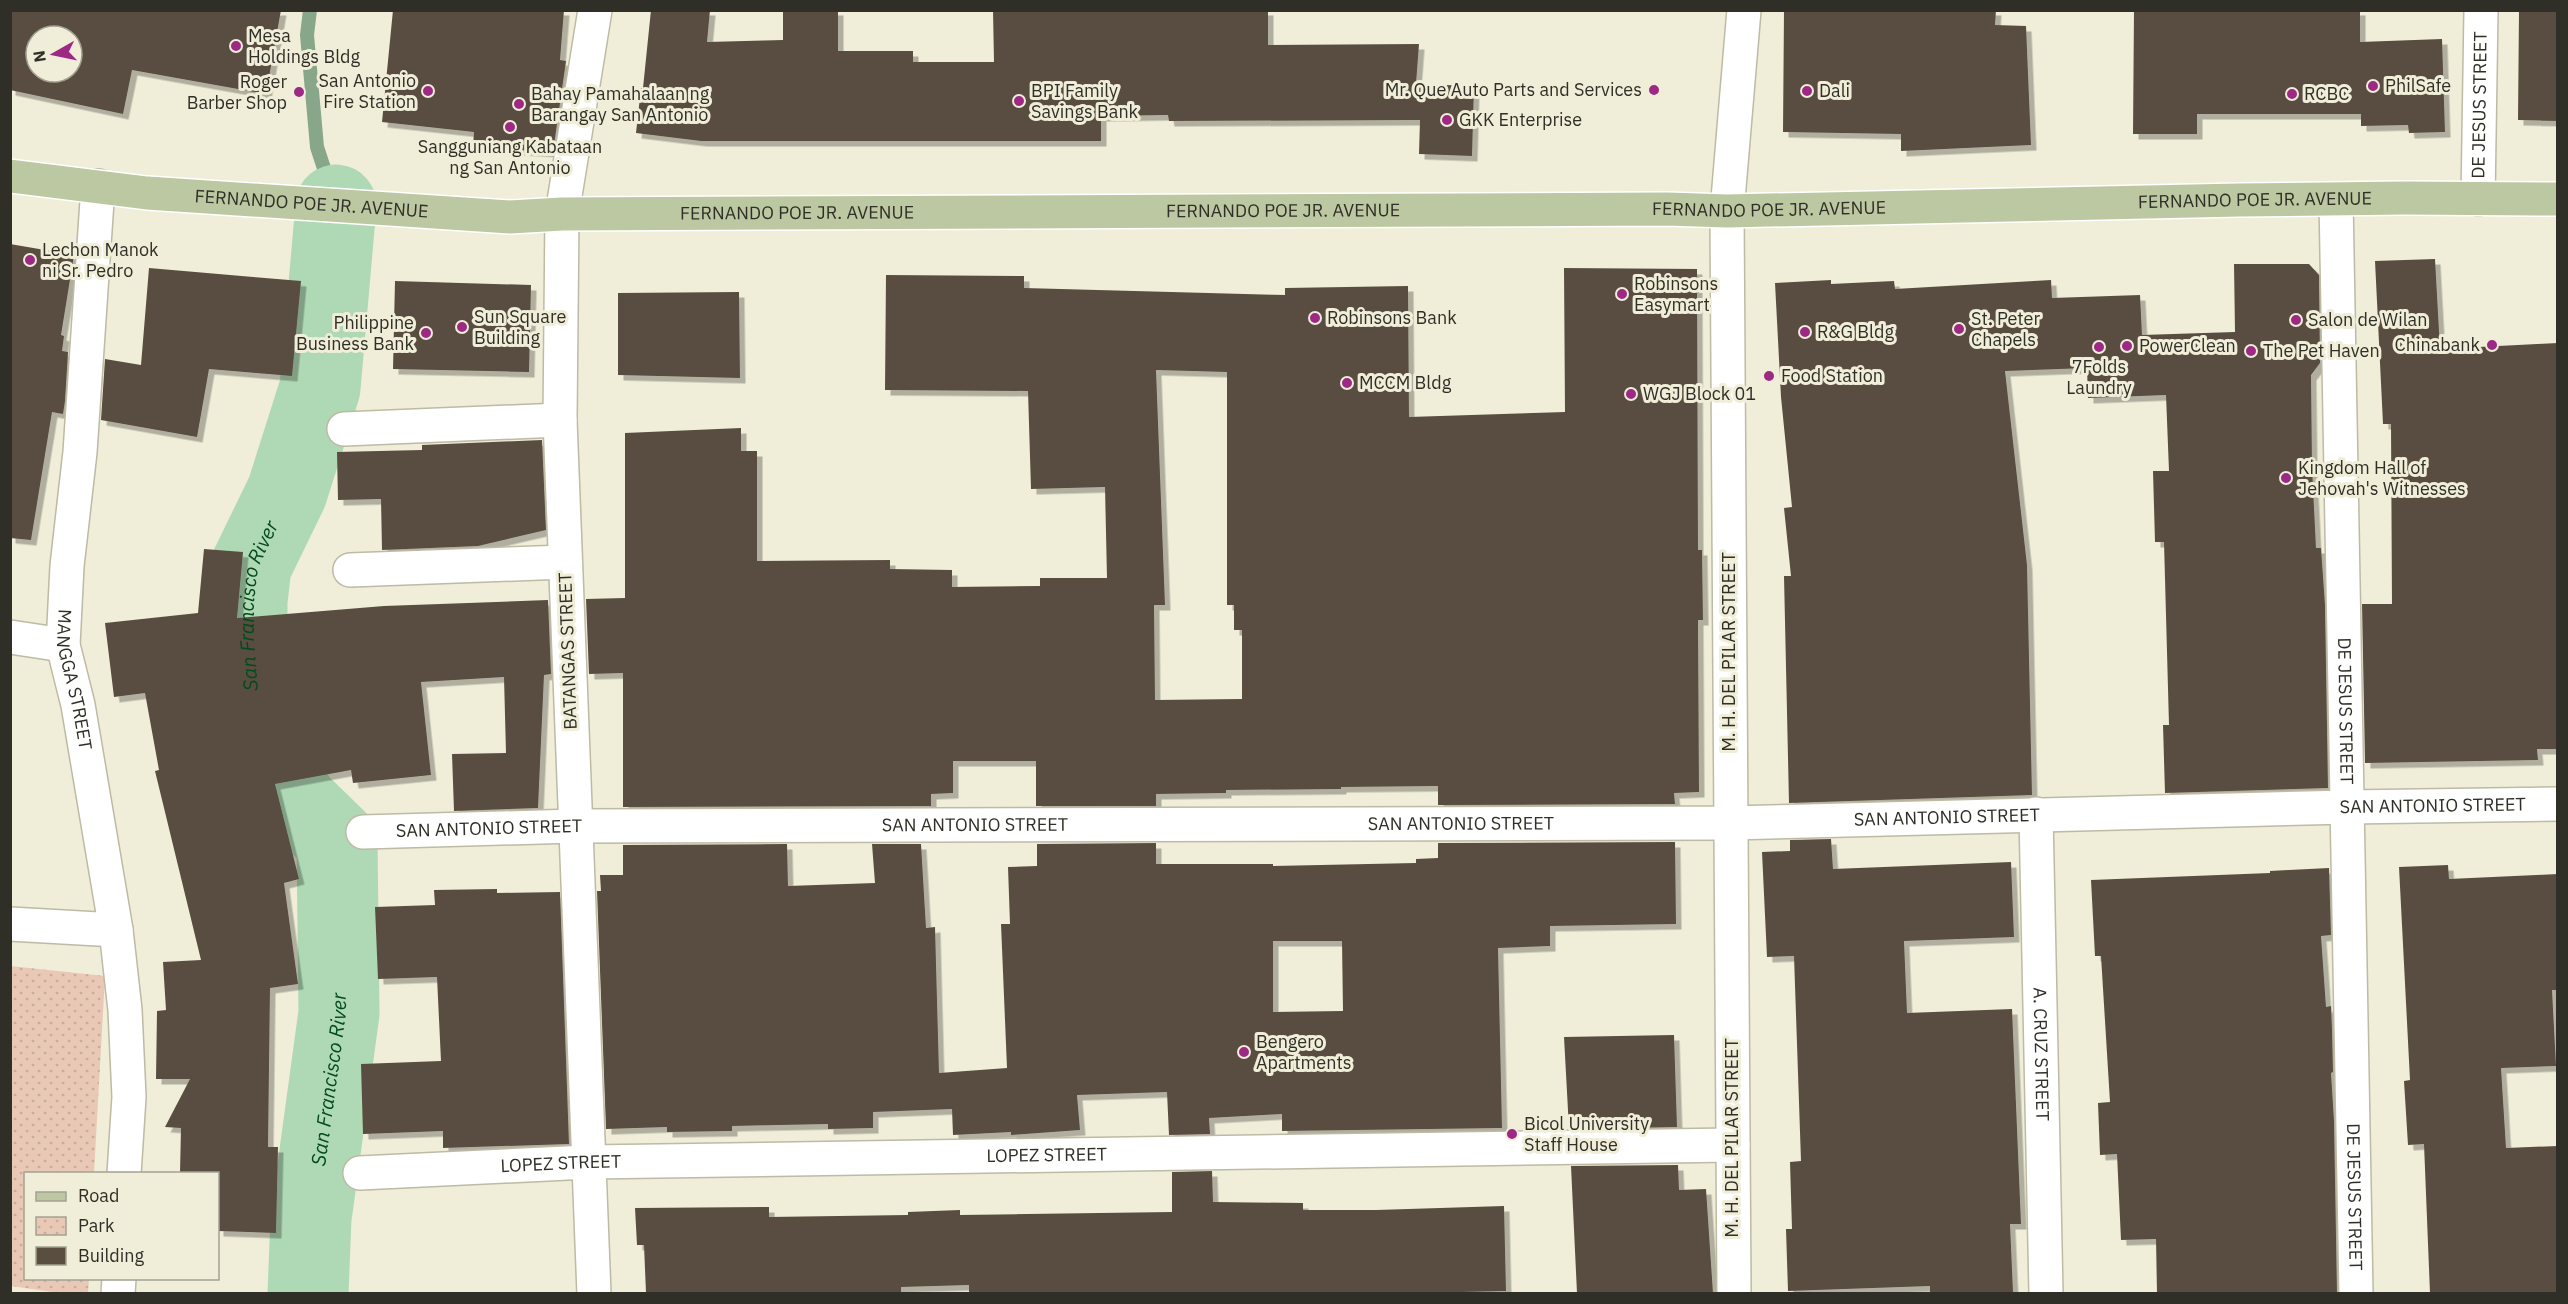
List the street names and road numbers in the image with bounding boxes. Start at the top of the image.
street label: DE JESUS STREET [2466,31,2492,179]
street label: FERNANDO POE JR. AVENUE [194,184,429,223]
street label: FERNANDO POE JR. AVENUE [2138,186,2372,213]
street label: FERNANDO POE JR. AVENUE [1652,196,1886,222]
street label: FERNANDO POE JR. AVENUE [1166,198,1400,222]
street label: FERNANDO POE JR. AVENUE [680,200,914,224]
street label: M. H. DEL PILAR STREET [1717,552,1740,752]
street label: BATANGAS STREET [553,572,582,730]
street label: MANGGA STREET [52,608,97,751]
street label: DE JESUS STREET [2333,637,2359,785]
street label: SAN ANTONIO STREET [2339,792,2526,818]
street label: SAN ANTONIO STREET [1853,803,2040,831]
street label: SAN ANTONIO STREET [1368,811,1554,835]
street label: SAN ANTONIO STREET [882,813,1068,836]
street label: SAN ANTONIO STREET [396,814,582,842]
street label: A. CRUZ STREET [2029,987,2054,1121]
street label: M. H. DEL PILAR STREET [1720,1038,1743,1238]
street label: DE JESUS STREET [2342,1123,2368,1271]
street label: LOPEZ STREET [986,1142,1107,1167]
street label: LOPEZ STREET [500,1150,621,1177]

